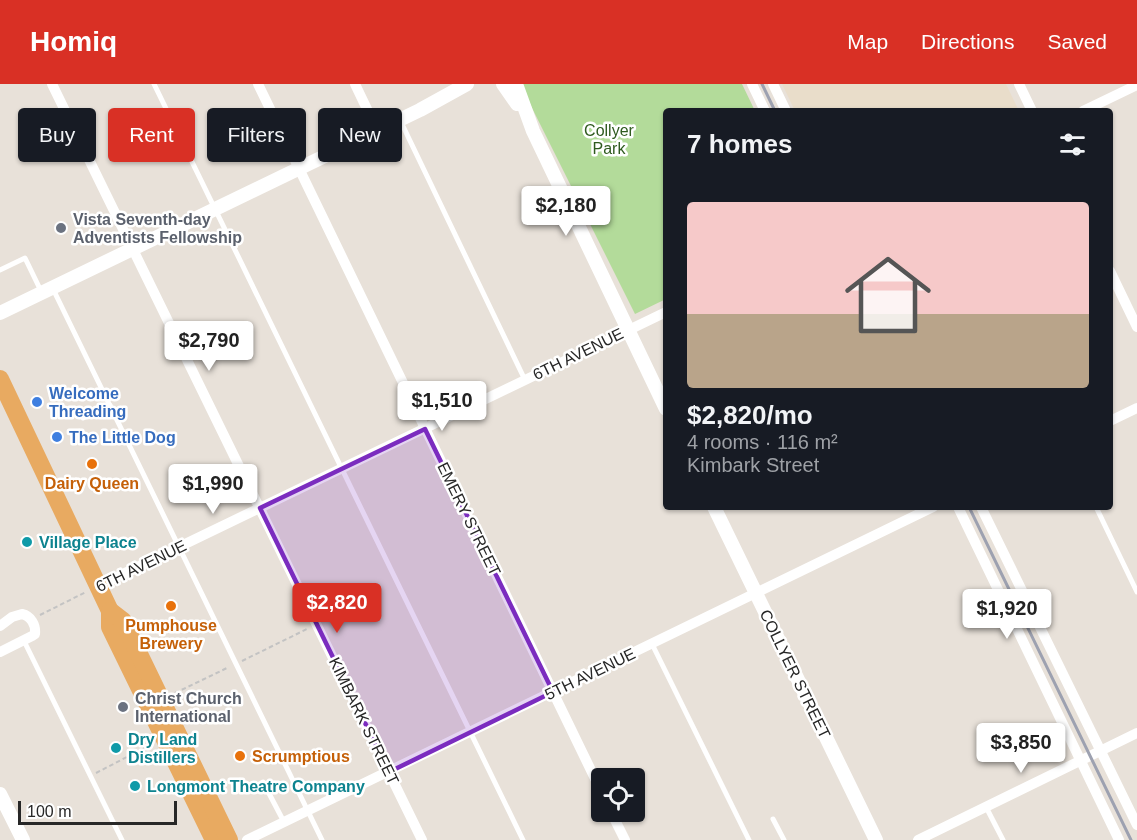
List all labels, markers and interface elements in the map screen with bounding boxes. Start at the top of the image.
text: Homiq [30,26,117,57]
text: Map [847,30,888,53]
text: Directions [921,30,1014,53]
text: Saved [1047,30,1107,53]
chip: Buy [18,108,96,162]
chip: Rent [108,108,195,162]
chip: Filters [207,108,306,162]
chip: New [318,108,402,162]
park label: Collyer Park [584,122,635,157]
icon: filters [1056,128,1089,161]
text: 7 homes [687,129,793,159]
pin: $2,180 [517,186,615,237]
text: $2,180 [535,194,597,216]
place label: Vista Seventh-day Adventists Fellowship [73,211,242,246]
marker: Vista Seventh-day Adventists Fellowship [54,221,68,235]
icon: home [834,241,942,349]
pin: $2,790 [160,321,258,372]
street label: 6TH AVENUE [530,325,626,383]
text: $2,790 [178,329,240,351]
pin: $1,510 [393,381,491,432]
place label: Welcome Threading [49,385,126,420]
text: $1,510 [411,389,473,411]
marker: Welcome Threading [30,395,44,409]
text: $2,820/mo [687,400,813,430]
place label: The Little Dog [69,429,176,446]
marker: The Little Dog [50,430,64,444]
text: 4 rooms · 116 m² [687,431,838,453]
text: Kimbark Street [687,454,819,476]
marker: Dairy Queen [85,457,99,471]
street label: EMERY STREET [434,460,504,579]
pin: $1,990 [164,464,262,515]
text: $1,990 [182,472,244,494]
place label: Dairy Queen [45,475,139,492]
place label: Village Place [39,534,137,551]
marker: Village Place [20,535,34,549]
street label: 6TH AVENUE [93,537,189,595]
pin: $2,820 [288,583,386,634]
pin: $1,920 [958,589,1056,640]
text: $2,820 [306,591,368,613]
text: $1,920 [976,597,1038,619]
marker: Pumphouse Brewery [164,599,178,613]
street label: COLLYER STREET [756,607,834,741]
place label: Pumphouse Brewery [125,617,217,652]
street label: 5TH AVENUE [542,645,638,703]
street label: KIMBARK STREET [326,655,402,788]
place label: Christ Church International [135,690,242,725]
marker: Christ Church International [116,700,130,714]
pin: $3,850 [972,723,1070,774]
place label: Dry Land Distillers [128,731,197,766]
text: $3,850 [990,731,1052,753]
marker: Dry Land Distillers [109,741,123,755]
place label: Scrumptious [252,748,350,765]
marker: Scrumptious [233,749,247,763]
map controls [591,768,645,822]
button: locate [591,768,645,822]
place label: Longmont Theatre Company [147,778,365,795]
marker: Longmont Theatre Company [128,779,142,793]
scale bar [18,798,177,826]
text: 100 m [27,803,71,820]

